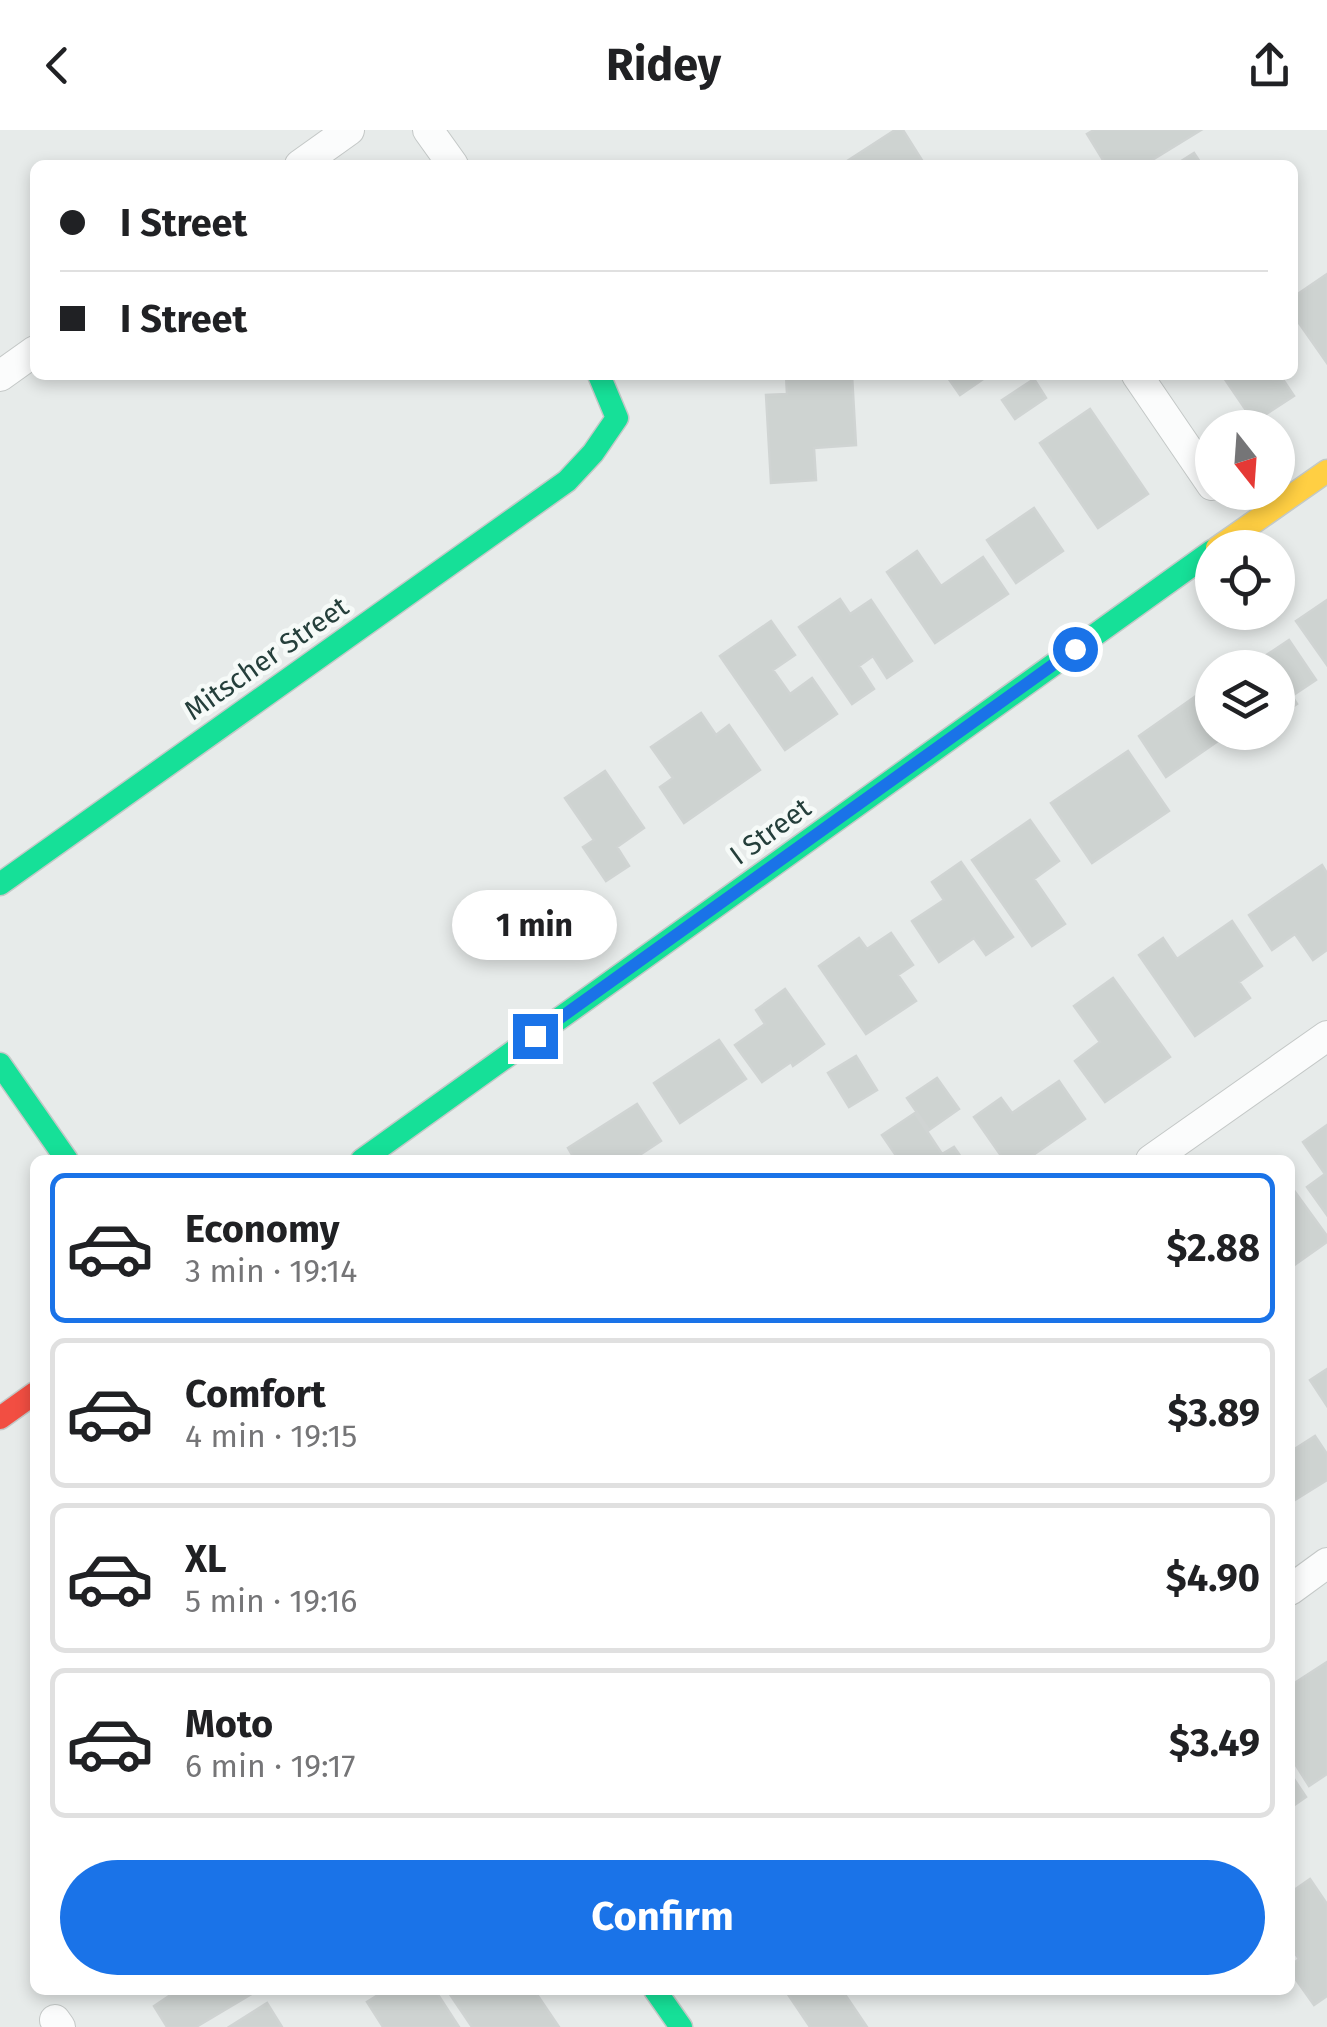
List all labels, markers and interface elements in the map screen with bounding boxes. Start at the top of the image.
icon: back [30,38,85,93]
text: Ridey [606,38,721,92]
icon: share [1242,38,1297,93]
text: I Street [120,200,247,246]
text: I Street [120,296,247,342]
north arrow [1195,410,1295,510]
map controls [1195,410,1295,750]
button: locate [1195,530,1295,630]
street label: Mitscher Street [178,589,355,727]
route start [1053,627,1098,672]
button: layers [1195,650,1295,750]
street label: I Street [724,791,818,872]
callout: 1 min [452,891,618,961]
text: 1 min [496,906,573,944]
route end [513,1014,558,1059]
icon: car [65,1203,155,1293]
text: Economy [185,1206,340,1252]
text: $2.88 [1167,1225,1260,1271]
text: 3 min · 19:14 [185,1252,357,1290]
icon: car [65,1368,155,1458]
text: Comfort [185,1371,326,1417]
text: $3.89 [1168,1390,1260,1436]
text: 4 min · 19:15 [185,1417,357,1455]
icon: car [65,1533,155,1623]
text: XL [185,1536,227,1582]
text: $4.90 [1166,1555,1260,1601]
text: 5 min · 19:16 [185,1582,357,1620]
icon: car [65,1698,155,1788]
text: Moto [185,1701,273,1747]
text: $3.49 [1169,1720,1260,1766]
text: 6 min · 19:17 [185,1747,356,1785]
button: Confirm [60,1860,1265,1975]

